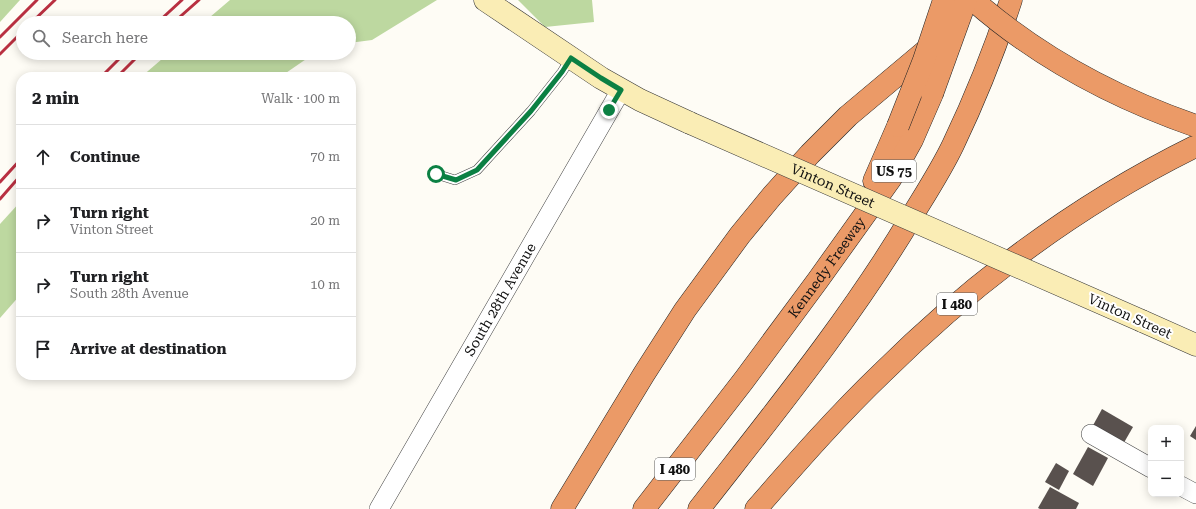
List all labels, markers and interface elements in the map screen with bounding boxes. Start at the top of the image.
search box [16,16,356,60]
icon: search [30,27,52,49]
text: Search here [62,29,148,47]
text: 2 min [32,88,79,108]
text: Walk · 100 m [261,91,340,106]
route end [600,101,618,119]
icon: ahead [32,146,54,168]
text: Continue [70,148,140,166]
text: 70 m [310,149,340,164]
street label: Vinton Street [789,160,877,211]
road number: US 75 [872,160,916,182]
route start [427,165,445,183]
text: Turn right [70,204,149,222]
icon: right [32,210,54,232]
text: 20 m [310,213,340,228]
street label: Kennedy Freeway [785,213,869,321]
text: Vinton Street [70,222,153,237]
street label: South 28th Avenue [461,240,539,359]
text: Turn right [70,268,149,286]
icon: right [32,274,54,296]
text: 10 m [310,277,340,292]
text: South 28th Avenue [70,286,189,301]
street label: Vinton Street [1086,290,1174,342]
road number: I 480 [937,293,977,315]
icon: arrive [32,338,54,360]
text: Arrive at destination [70,340,226,358]
map controls [1148,425,1184,497]
button: + [1148,425,1184,461]
road number: I 480 [655,458,695,480]
button: − [1148,461,1184,497]

